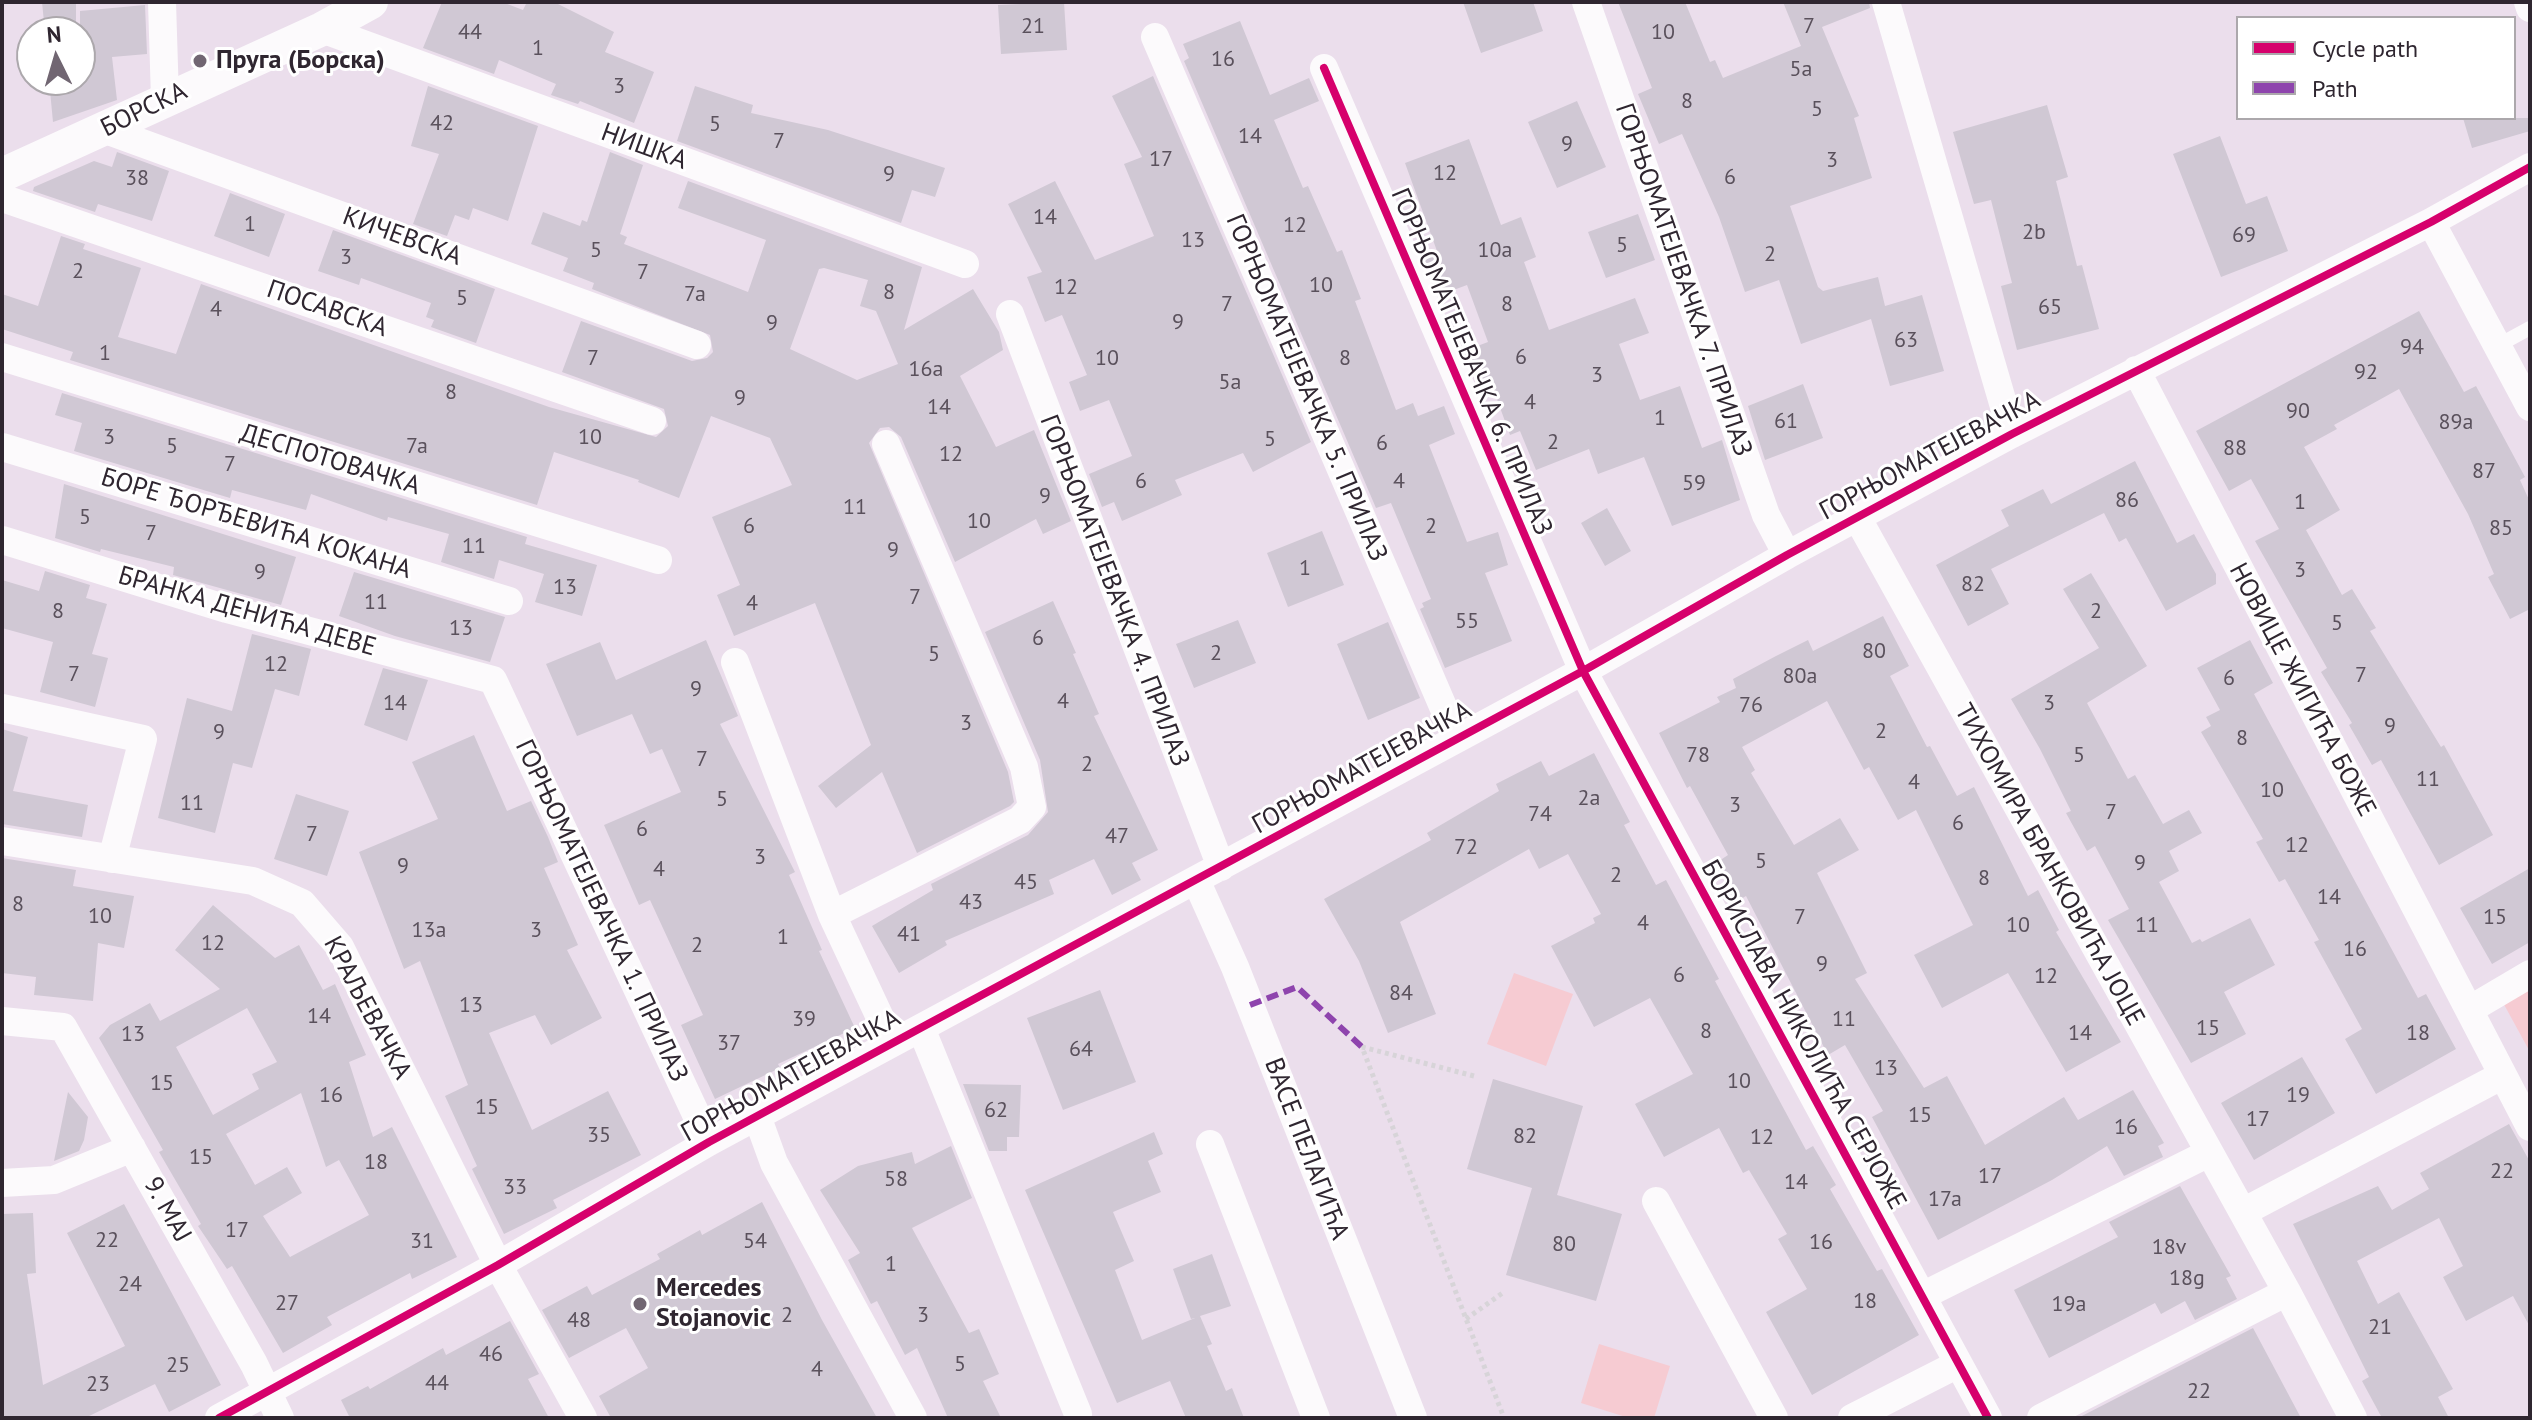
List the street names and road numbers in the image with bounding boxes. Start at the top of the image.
street label: БОРСКА [96,76,192,144]
street label: ГОРЊОМАТЕЈЕВАЧКА 7. ПРИЛАЗ [1608,99,1758,461]
street label: НИШКА [597,117,691,177]
street label: ГОРЊОМАТЕЈЕВАЧКА 6. ПРИЛАЗ [1384,184,1558,540]
street label: КИЧЕВСКА [338,201,466,273]
street label: ГОРЊОМАТЕЈЕВАЧКА 5. ПРИЛАЗ [1219,210,1393,566]
street label: ПОСАВСКА [263,274,391,344]
street label: ГОРЊОМАТЕЈЕВАЧКА [1814,385,2046,527]
street label: ГОРЊОМАТЕЈЕВАЧКА 4. ПРИЛАЗ [1032,411,1196,771]
street label: ДЕСПОТОВАЧКА [236,418,424,502]
street label: БОРЕ ЂОРЂЕВИЋА КОКАНА [97,462,415,586]
street label: НОВИЦЕ ЖИГИЋА БОЖЕ [2222,558,2382,822]
street label: БРАНКА ДЕНИЋА ДЕВЕ [115,560,379,664]
street label: ГОРЊОМАТЕЈЕВАЧКА [1247,695,1477,841]
street label: ТИХОМИРА БРАНКОВИЋА ЈОЦЕ [1947,699,2151,1031]
street label: ГОРЊОМАТЕЈЕВАЧКА 1. ПРИЛАЗ [508,735,694,1087]
street label: БОРИСЛАВА НИКОЛИЋА СЕРЈОЖЕ [1694,855,1912,1215]
street label: КРАЉЕВАЧКА [316,931,418,1085]
street label: ГОРЊОМАТЕЈЕВАЧКА [676,1003,906,1149]
street label: ВАСЕ ПЕЛАГИЋА [1257,1054,1355,1244]
street label: 9. МАЈ [136,1172,198,1248]

